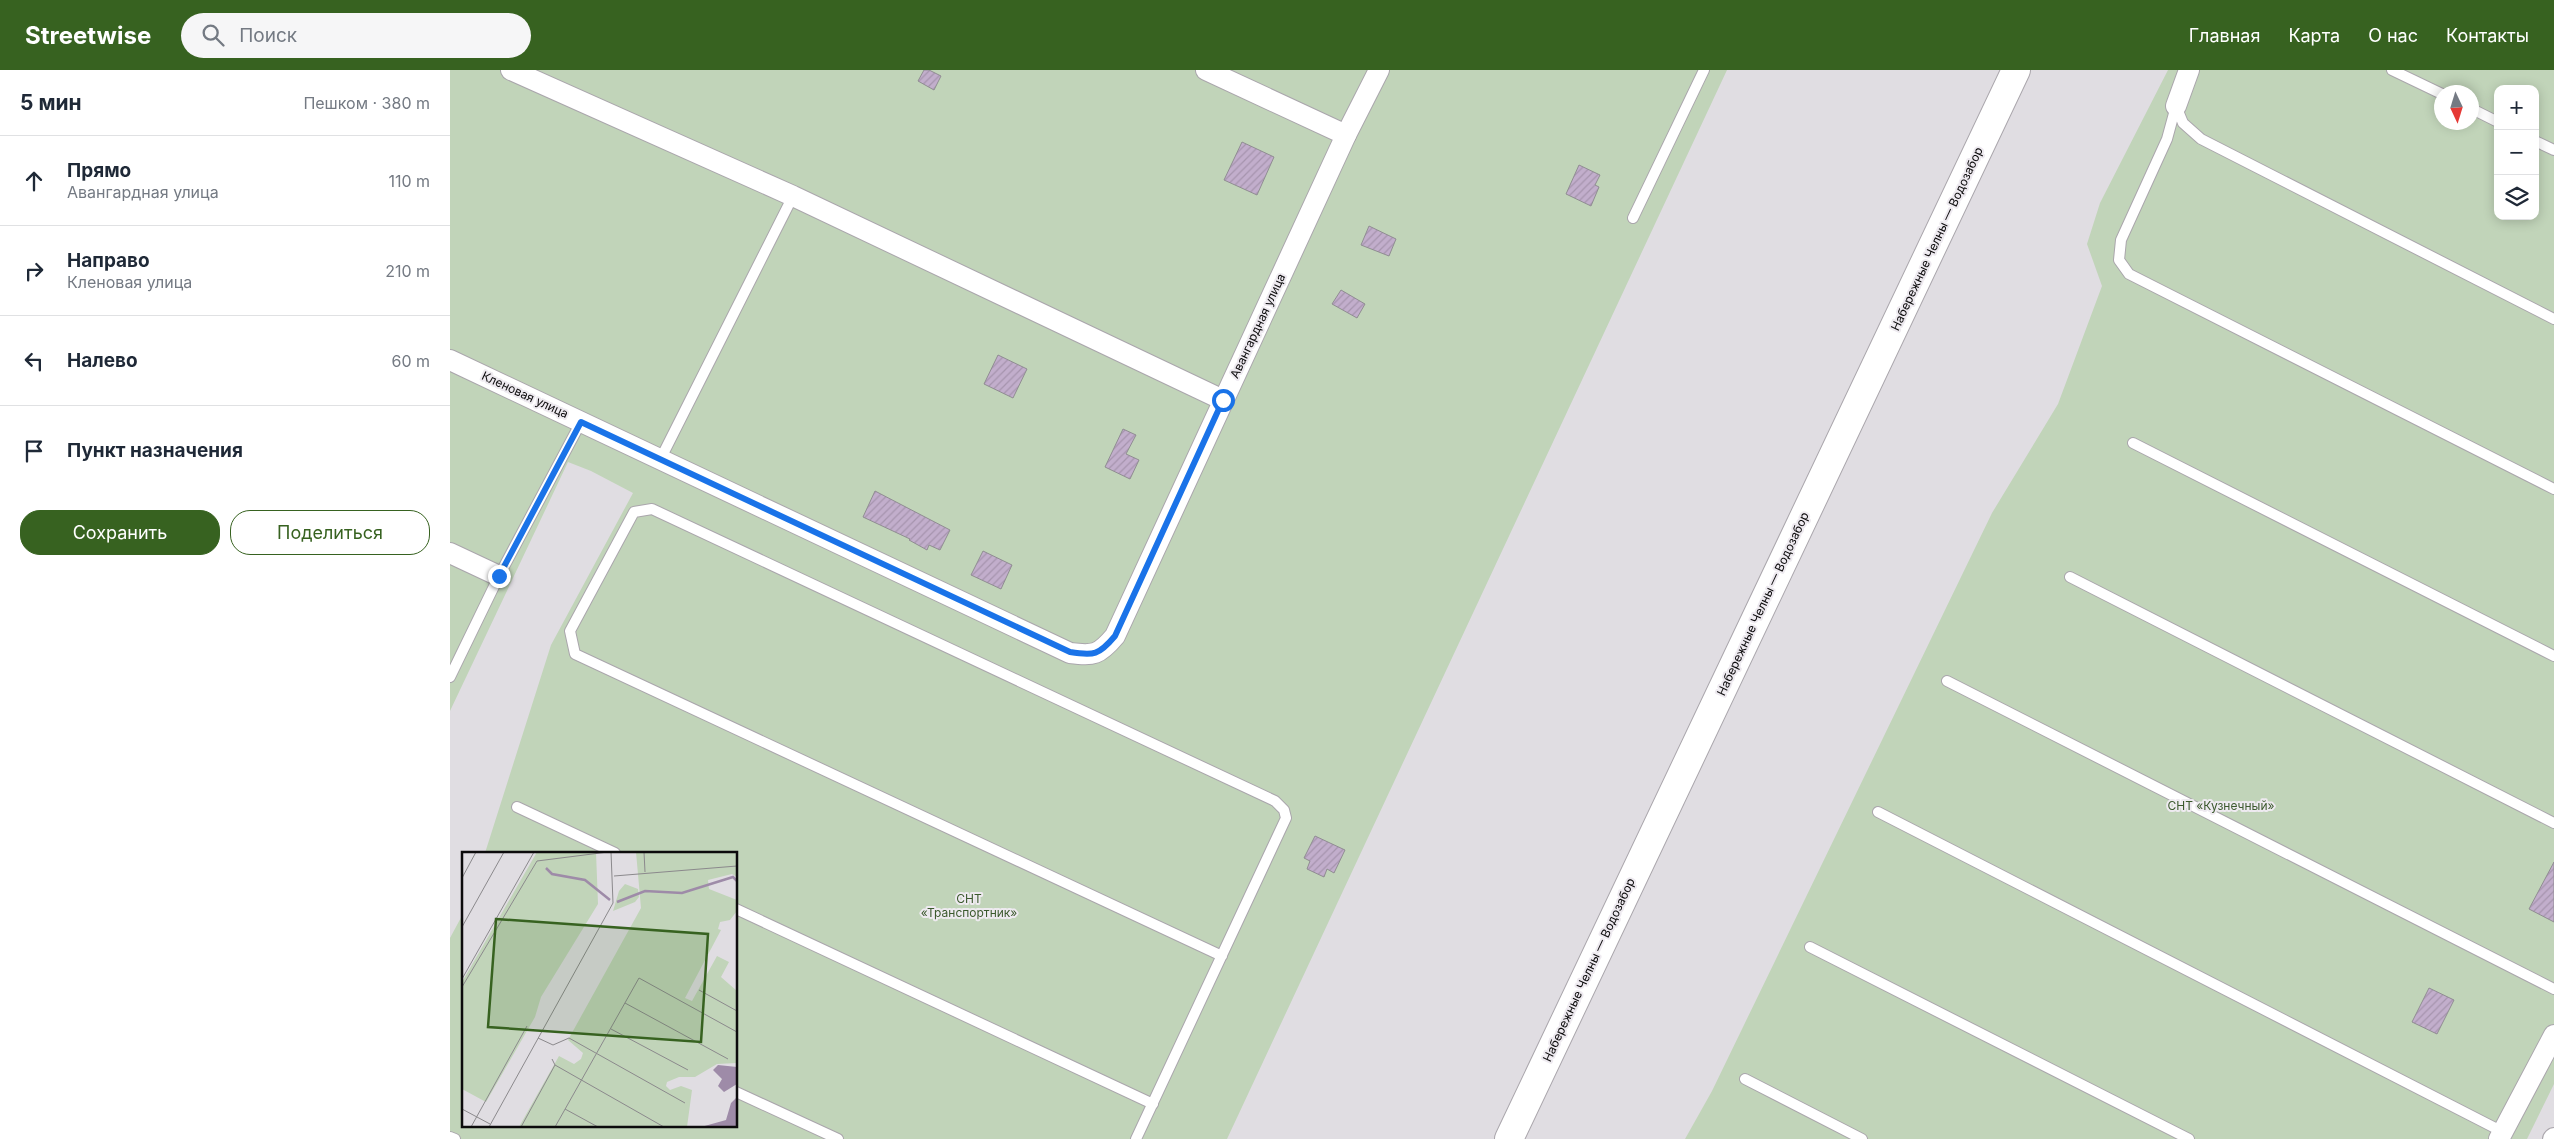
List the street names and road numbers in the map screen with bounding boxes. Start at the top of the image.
street label: Набережные Челны — Водозабор [1887,145,1986,333]
street label: Авангардная улица [1227,271,1288,380]
street label: Кленовая улица [479,368,571,421]
street label: Набережные Челны — Водозабор [1713,510,1812,698]
street label: Набережные Челны — Водозабор [1539,876,1638,1064]

